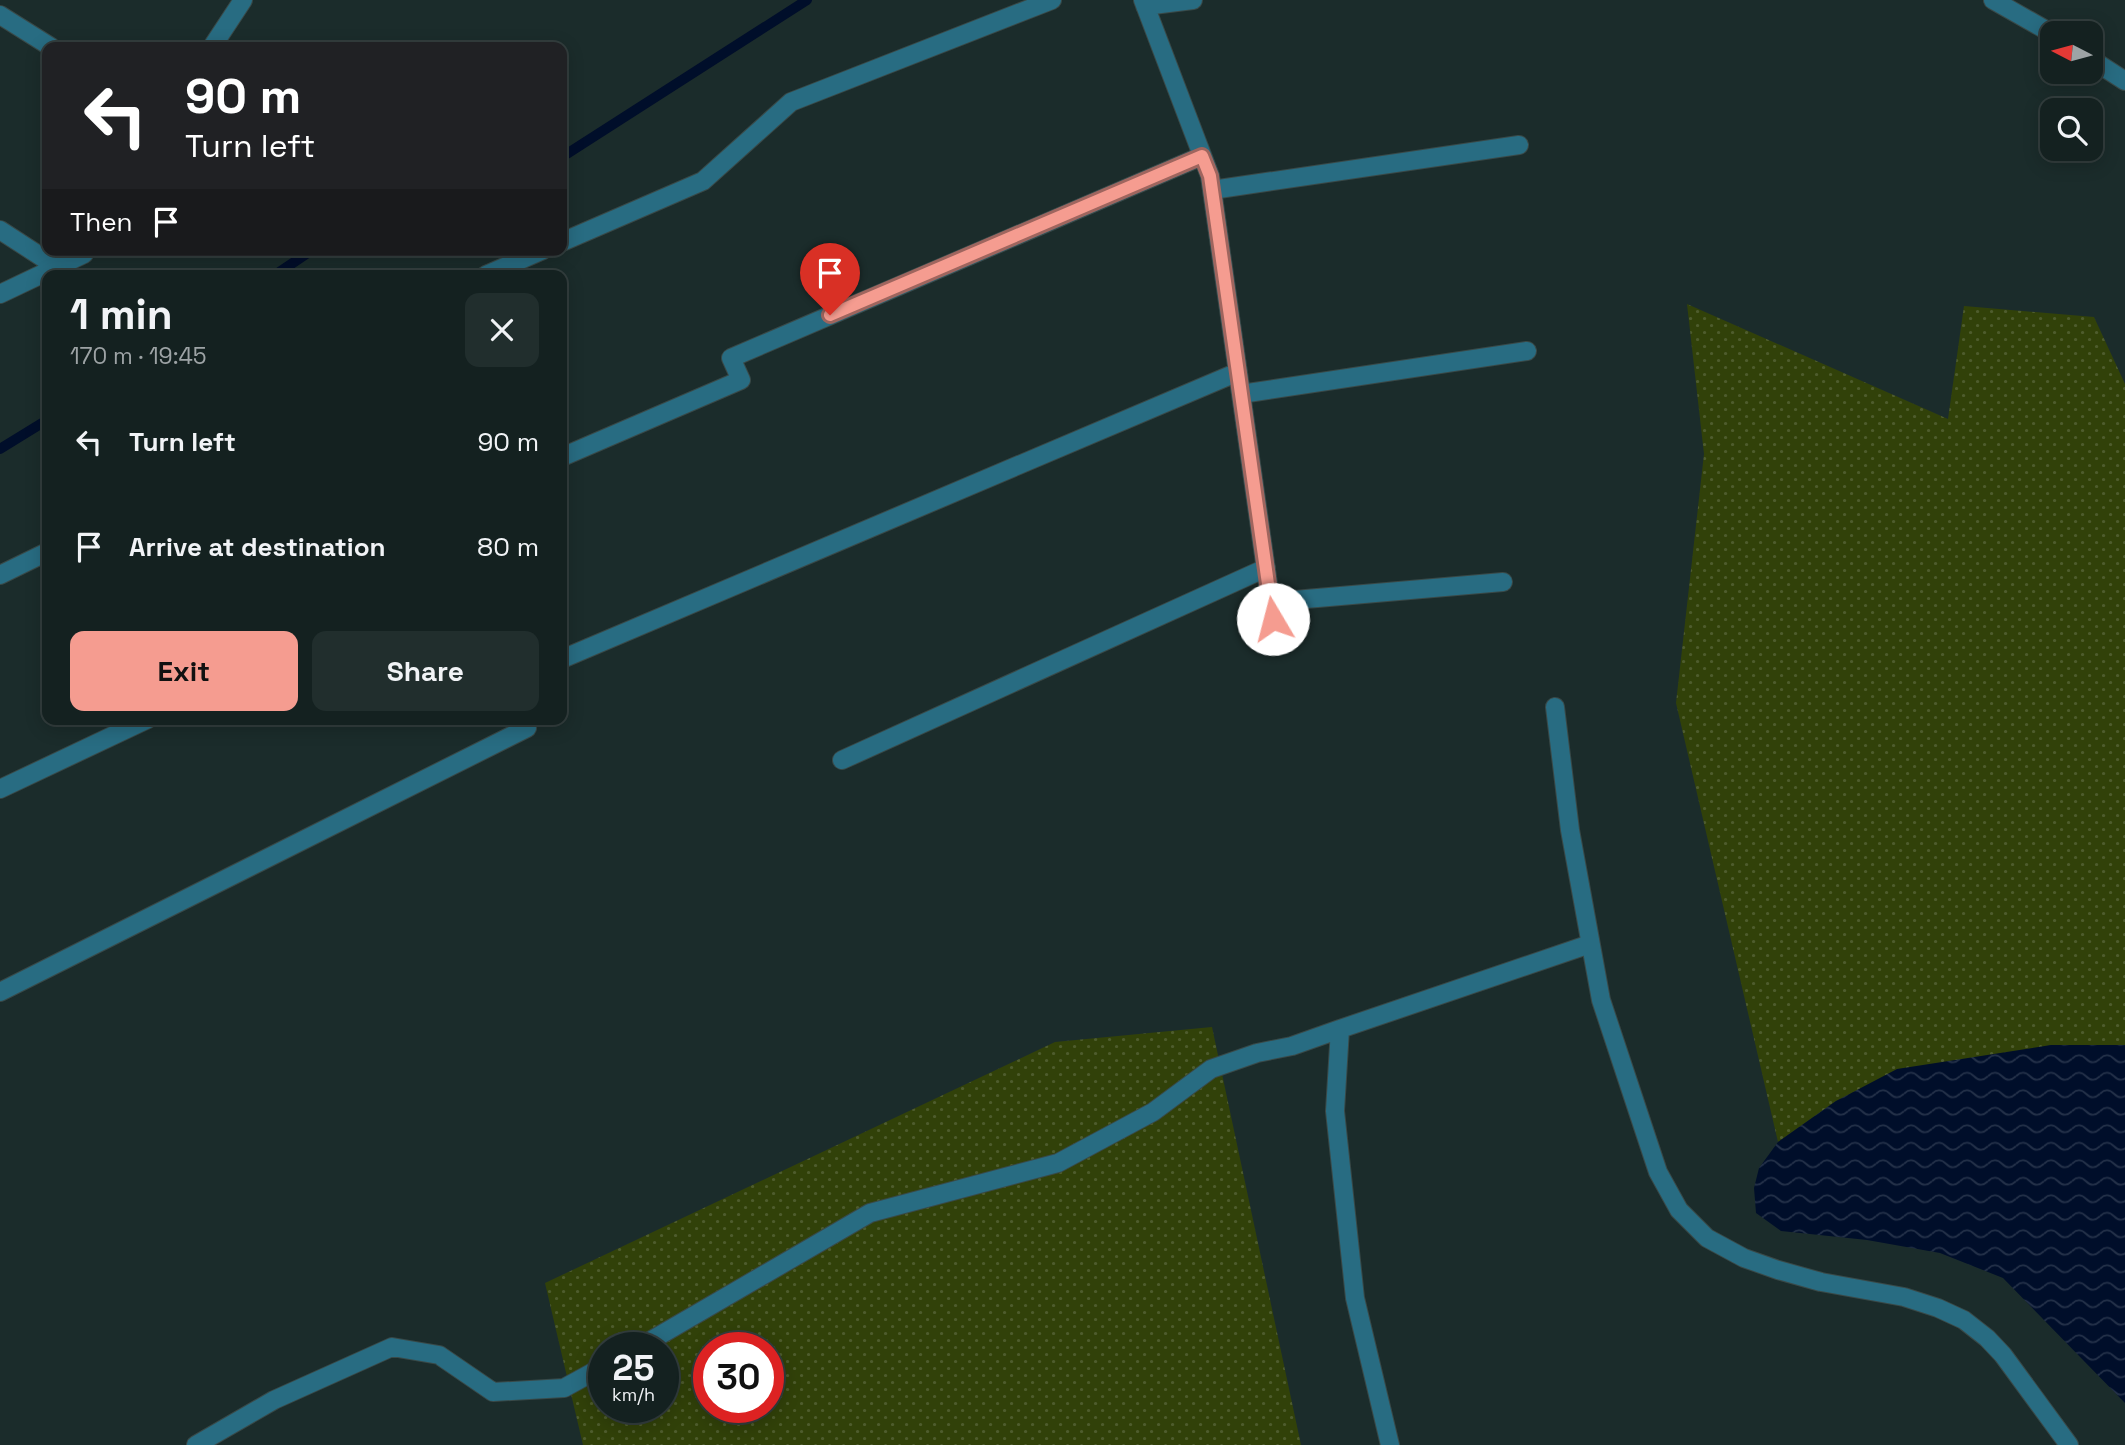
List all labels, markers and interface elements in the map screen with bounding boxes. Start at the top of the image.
north arrow [2040,21,2104,84]
map controls [2040,21,2103,161]
text: 90 m [185,65,301,127]
icon: left [70,70,161,161]
button: search [2040,98,2103,161]
text: Turn left [185,126,315,166]
icon: arrive [147,203,185,241]
text: Then [70,205,133,239]
pin [800,243,860,315]
icon: arrive [811,254,849,292]
text: 1 min [70,288,173,341]
button: close [465,293,539,367]
text: 170 m · 19:45 [70,341,207,371]
icon: left [70,423,108,461]
text: Turn left [129,425,236,459]
text: 90 m [477,425,539,459]
icon: arrive [70,528,108,566]
text: Arrive at destination [129,530,386,564]
text: 80 m [477,530,539,564]
position arrow [1236,582,1310,656]
button: Exit [70,631,298,711]
button: Share [312,631,539,711]
speed limit sign: 30 [693,1332,784,1423]
text: 25 [613,1346,654,1390]
text: km/h [612,1383,655,1406]

